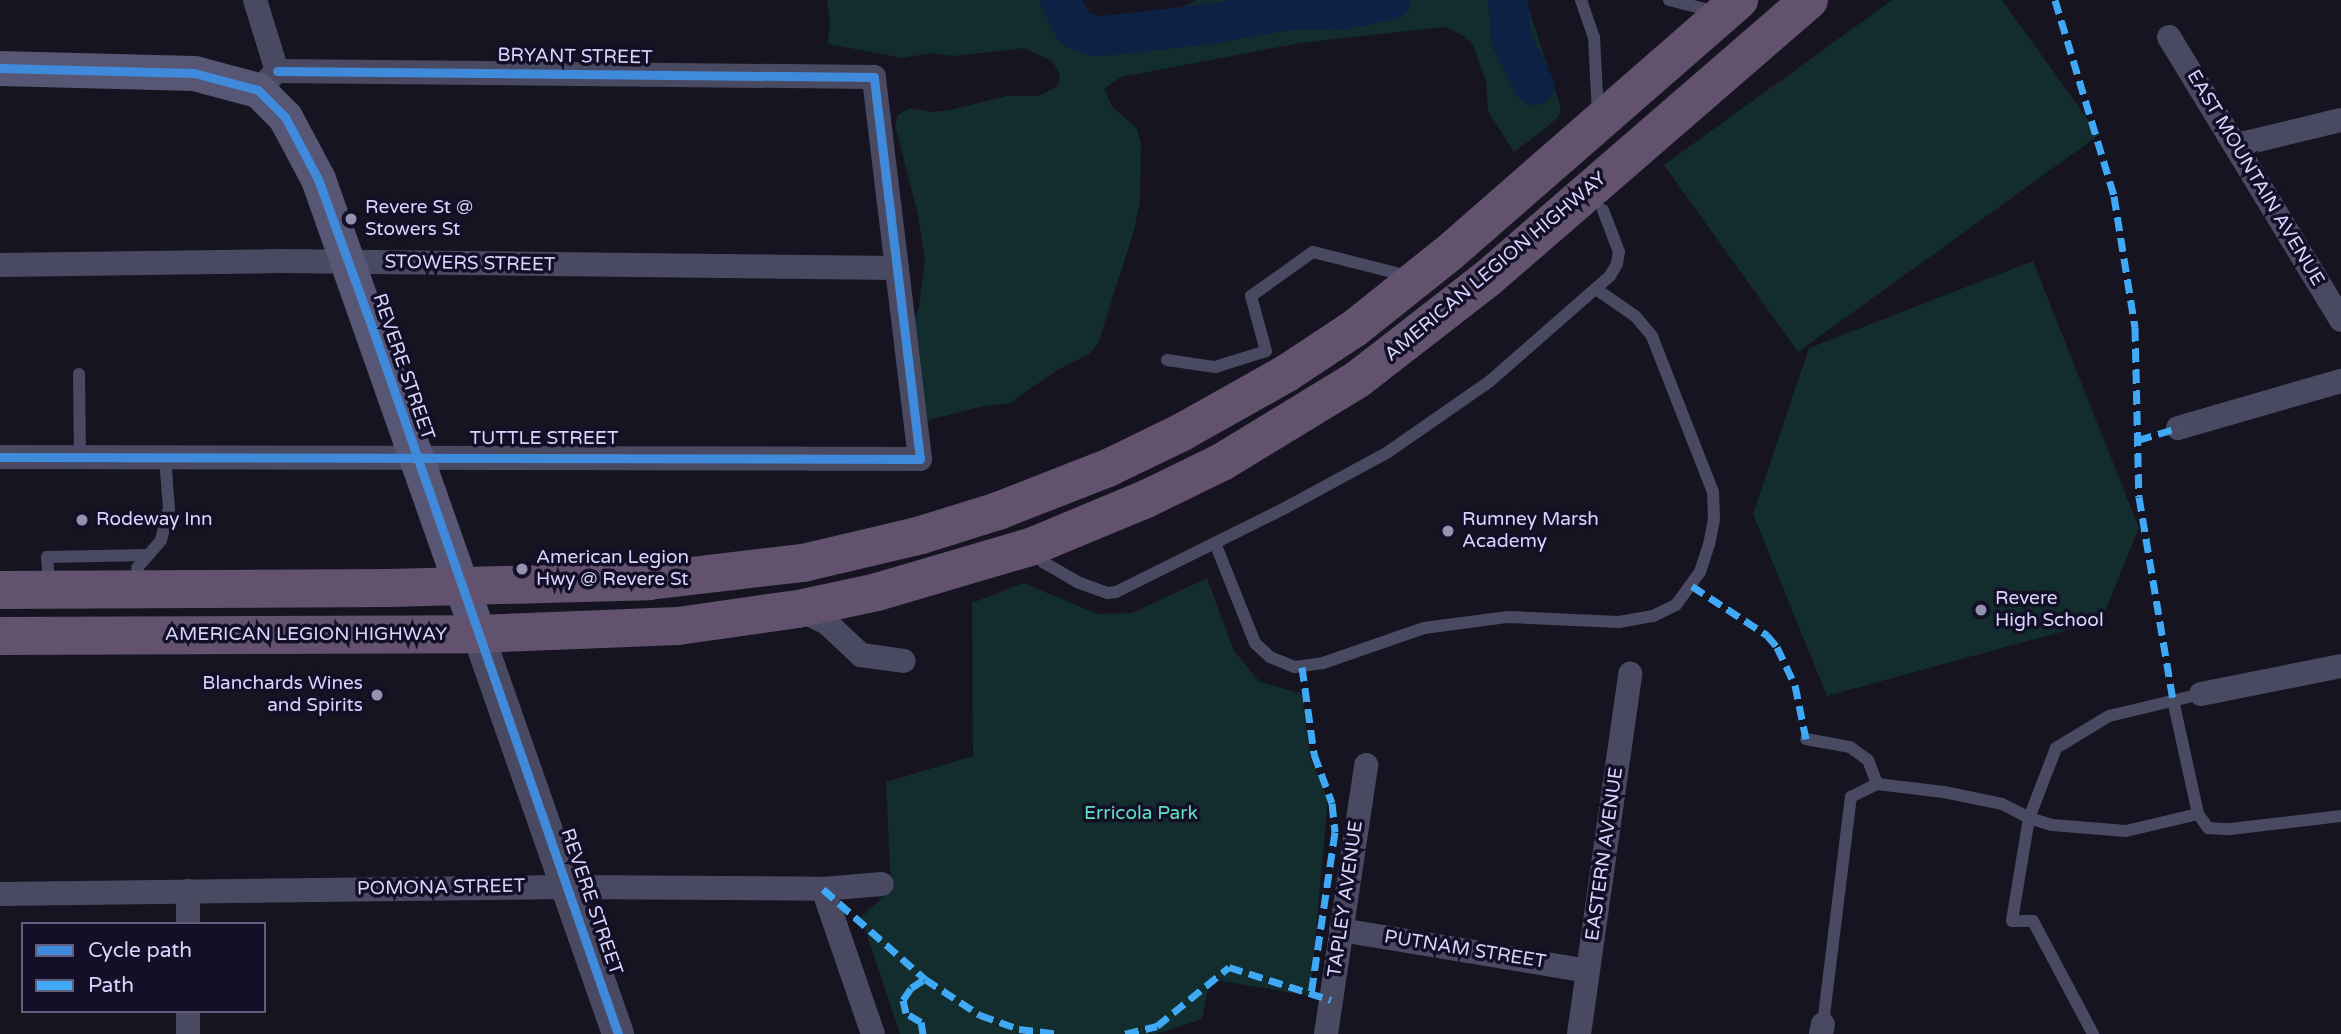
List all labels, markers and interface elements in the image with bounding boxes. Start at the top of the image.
street label: BRYANT STREET [497,44,653,70]
street label: EAST MOUNTAIN AVENUE [2181,66,2329,290]
street label: AMERICAN LEGION HIGHWAY [1381,168,1611,366]
place label: Revere St @ Stowers St [365,197,473,241]
marker: Revere St @ Stowers St [343,211,359,227]
street label: STOWERS STREET [384,251,556,277]
street label: REVERE STREET [367,291,439,443]
street label: TUTTLE STREET [469,428,619,450]
place label: Rodeway Inn [96,509,213,531]
place label: Rumney Marsh Academy [1462,509,1599,553]
marker: Rodeway Inn [74,512,90,528]
marker: Rumney Marsh Academy [1440,523,1456,539]
place label: American Legion Hwy @ Revere St [536,547,689,591]
marker: American Legion Hwy @ Revere St [514,561,530,577]
place label: Revere High School [1995,588,2104,632]
marker: Revere High School [1973,602,1989,618]
street label: AMERICAN LEGION HIGHWAY [165,624,447,646]
place label: Blanchards Wines and Spirits [202,673,363,717]
marker: Blanchards Wines and Spirits [369,687,385,703]
street label: EASTERN AVENUE [1582,766,1628,942]
park label: Erricola Park [1084,803,1198,825]
street label: TAPLEY AVENUE [1324,819,1368,979]
street label: REVERE STREET [555,826,627,978]
street label: POMONA STREET [357,875,525,901]
legend [21,922,266,1013]
street label: PUTNAM STREET [1383,926,1547,974]
text: Cycle path [88,938,192,963]
text: Path [88,973,134,998]

